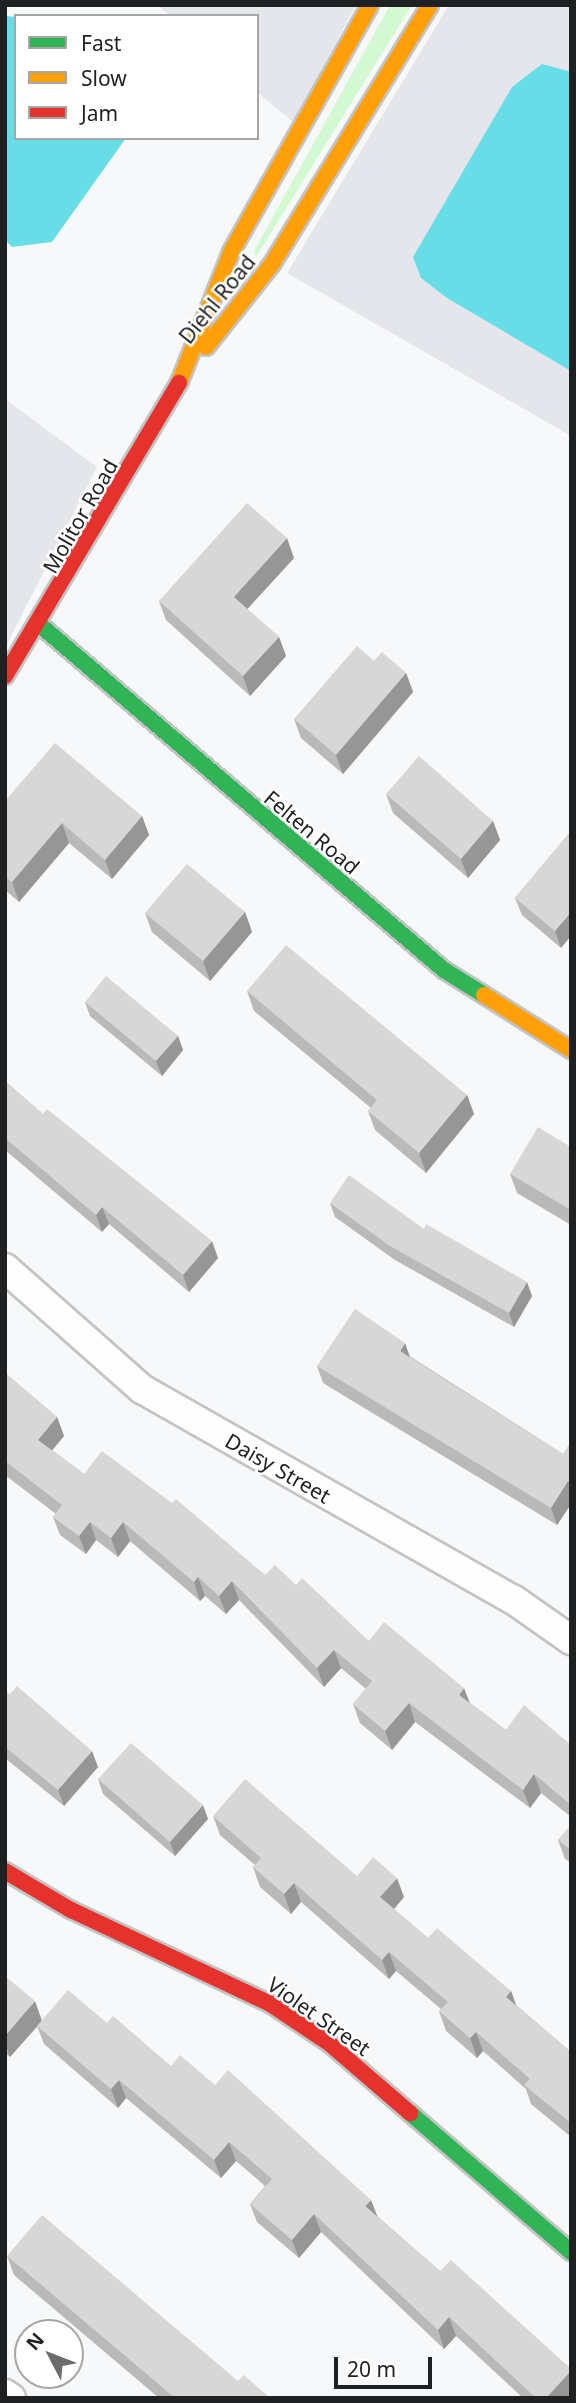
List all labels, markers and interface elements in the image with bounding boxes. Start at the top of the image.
legend [14,14,259,140]
text: Fast [81,29,121,57]
text: Slow [81,64,127,92]
text: Jam [81,99,118,127]
street label: Diehl Road [174,250,260,348]
street label: Molitor Road [37,455,123,577]
street label: Felten Road [259,785,365,879]
street label: Daisy Street [221,1428,335,1508]
street label: Violet Street [263,1971,375,2061]
north arrow [14,2319,84,2389]
text: N [20,2327,50,2356]
scale bar [338,2344,436,2388]
text: 20 m [347,2355,396,2383]

